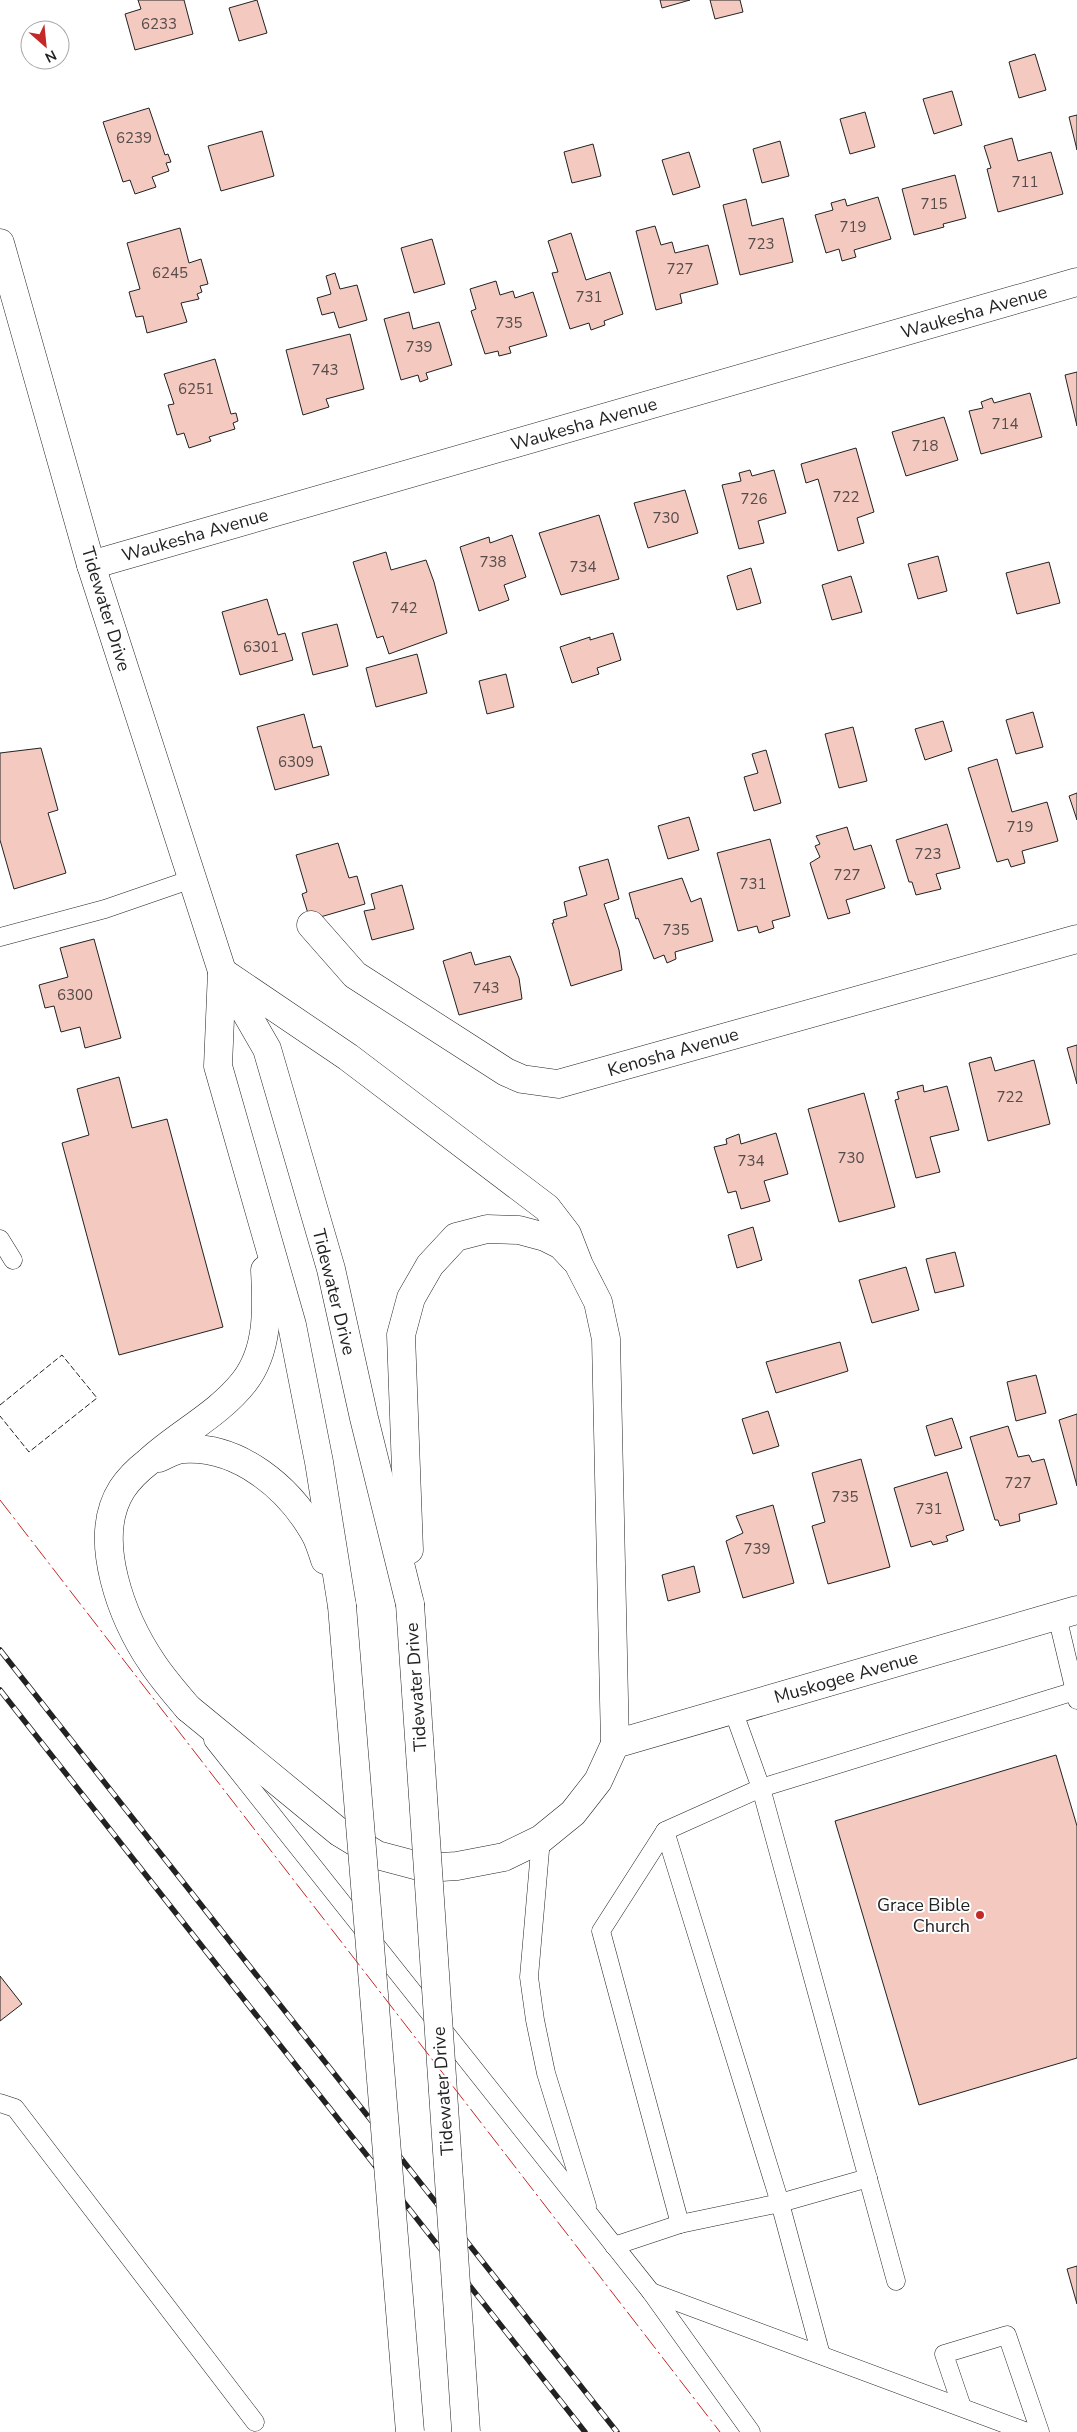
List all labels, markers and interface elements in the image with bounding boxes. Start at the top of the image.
house number: 6233 [141,14,177,34]
north arrow [20,20,70,70]
text: N [42,45,60,67]
house number: 6239 [116,128,152,148]
house number: 711 [1011,172,1039,192]
house number: 715 [920,194,948,214]
house number: 719 [839,217,867,237]
house number: 723 [747,234,775,254]
house number: 727 [666,259,694,279]
house number: 6245 [152,263,188,283]
street label: Waukesha Avenue [898,280,1050,344]
house number: 731 [575,287,603,307]
house number: 735 [495,313,523,333]
house number: 739 [405,337,433,357]
house number: 743 [311,360,339,380]
house number: 6251 [178,379,214,399]
street label: Waukesha Avenue [508,392,660,456]
house number: 714 [991,414,1019,434]
house number: 718 [911,436,939,456]
house number: 722 [832,487,860,507]
house number: 726 [740,489,768,509]
street label: Waukesha Avenue [119,503,271,567]
house number: 730 [652,508,680,528]
street label: Tidewater Drive [76,544,136,674]
house number: 738 [479,552,507,572]
house number: 734 [569,557,597,577]
house number: 742 [390,598,418,618]
house number: 6301 [243,637,279,657]
house number: 6309 [278,752,314,772]
house number: 719 [1006,817,1034,837]
house number: 723 [914,844,942,864]
house number: 727 [833,865,861,885]
house number: 731 [739,874,767,894]
house number: 735 [662,920,690,940]
house number: 743 [472,978,500,998]
house number: 6300 [57,985,93,1005]
street label: Kenosha Avenue [605,1022,741,1082]
house number: 722 [996,1087,1024,1107]
house number: 730 [837,1148,865,1168]
house number: 734 [737,1151,765,1171]
street label: Tidewater Drive [307,1227,361,1357]
house number: 727 [1004,1473,1032,1493]
house number: 735 [831,1487,859,1507]
house number: 731 [915,1499,943,1519]
house number: 739 [743,1539,771,1559]
street label: Tidewater Drive [400,1622,432,1752]
street label: Muskogee Avenue [771,1645,921,1709]
place label: Grace Bible Church [877,1893,970,1938]
marker: Grace Bible Church [974,1909,986,1921]
street label: Tidewater Drive [427,2026,459,2156]

